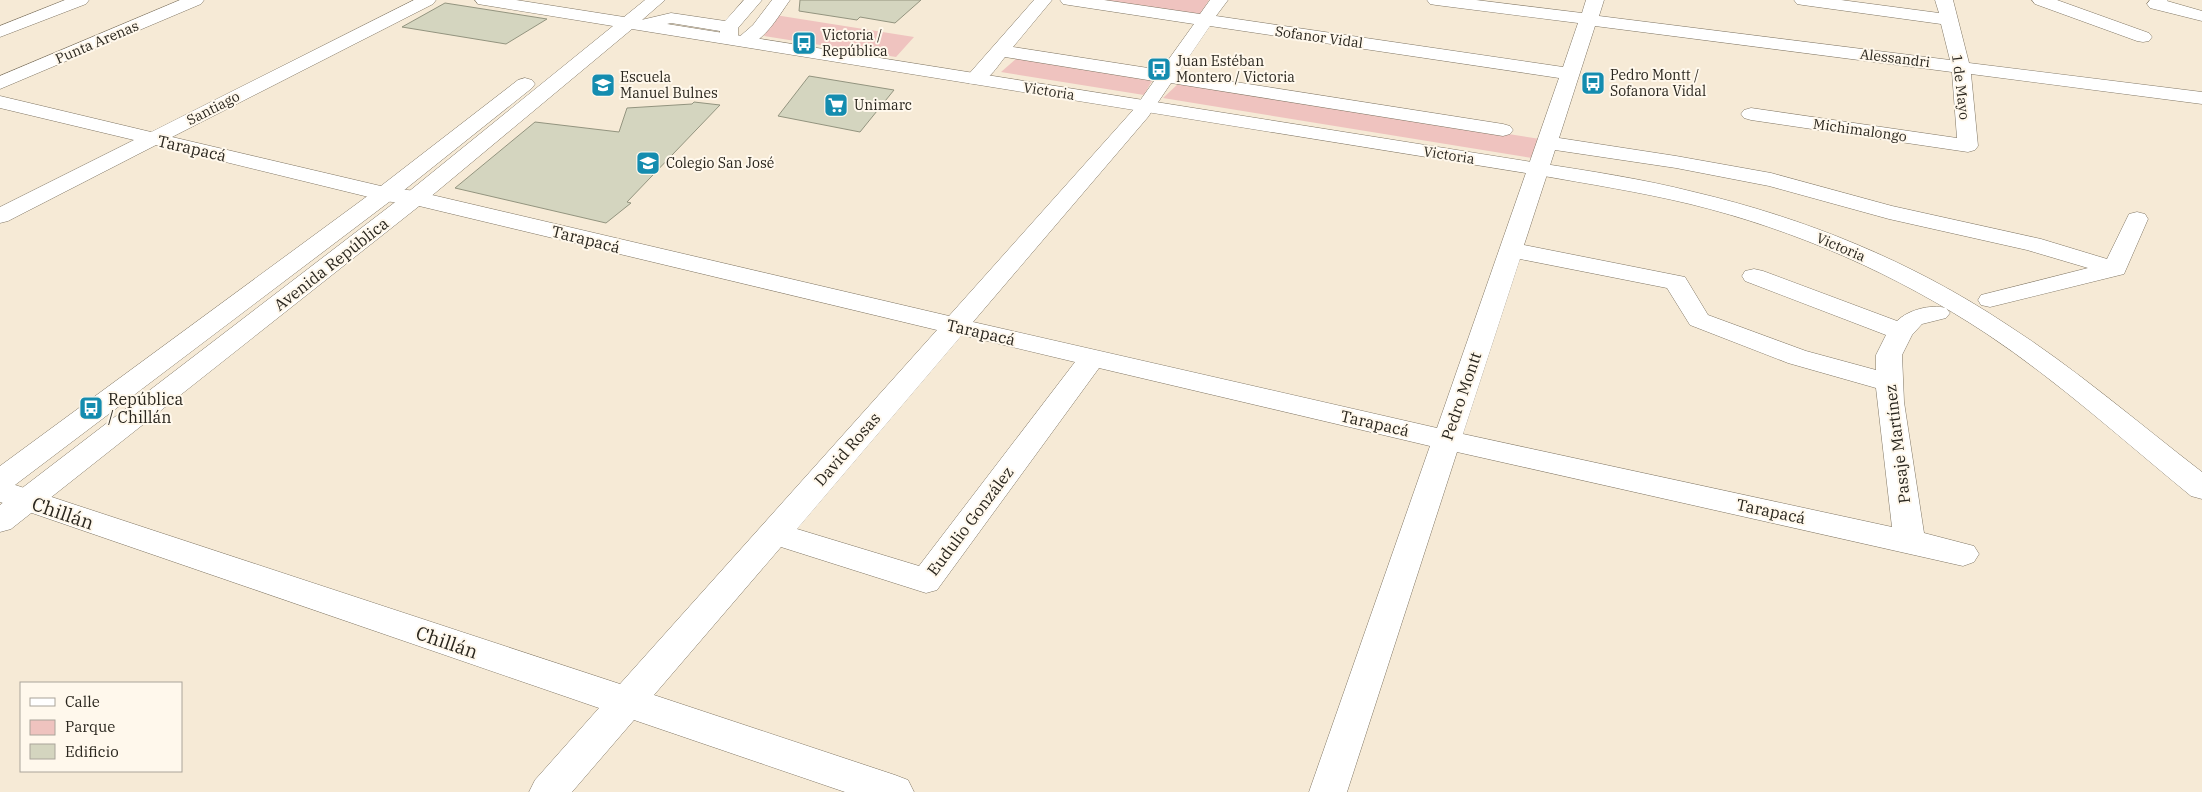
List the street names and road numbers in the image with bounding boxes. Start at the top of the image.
street label: Punta Arenas [53,16,142,68]
street label: Sofanor Vidal [1274,22,1364,52]
street label: Alessandri [1859,45,1931,71]
street label: 1 de Mayo [1948,53,1974,121]
street label: Victoria [1022,78,1076,104]
street label: Santiago [183,87,243,129]
street label: Michimalongo [1812,115,1908,145]
street label: Tarapacá [156,130,229,166]
street label: Victoria [1422,142,1476,168]
street label: Avenida República [270,213,393,315]
street label: Tarapacá [550,221,623,257]
street label: Victoria [1814,229,1869,266]
street label: Tarapacá [945,314,1018,350]
street label: Pedro Montt [1437,349,1486,443]
street label: Pasaje Martínez [1880,383,1914,505]
street label: Tarapacá [1339,405,1412,441]
street label: David Rosas [810,408,884,490]
street label: Eudulio González [922,462,1018,580]
street label: Chillán [29,491,97,535]
street label: Tarapacá [1735,494,1808,528]
street label: Chillán [413,620,481,664]

